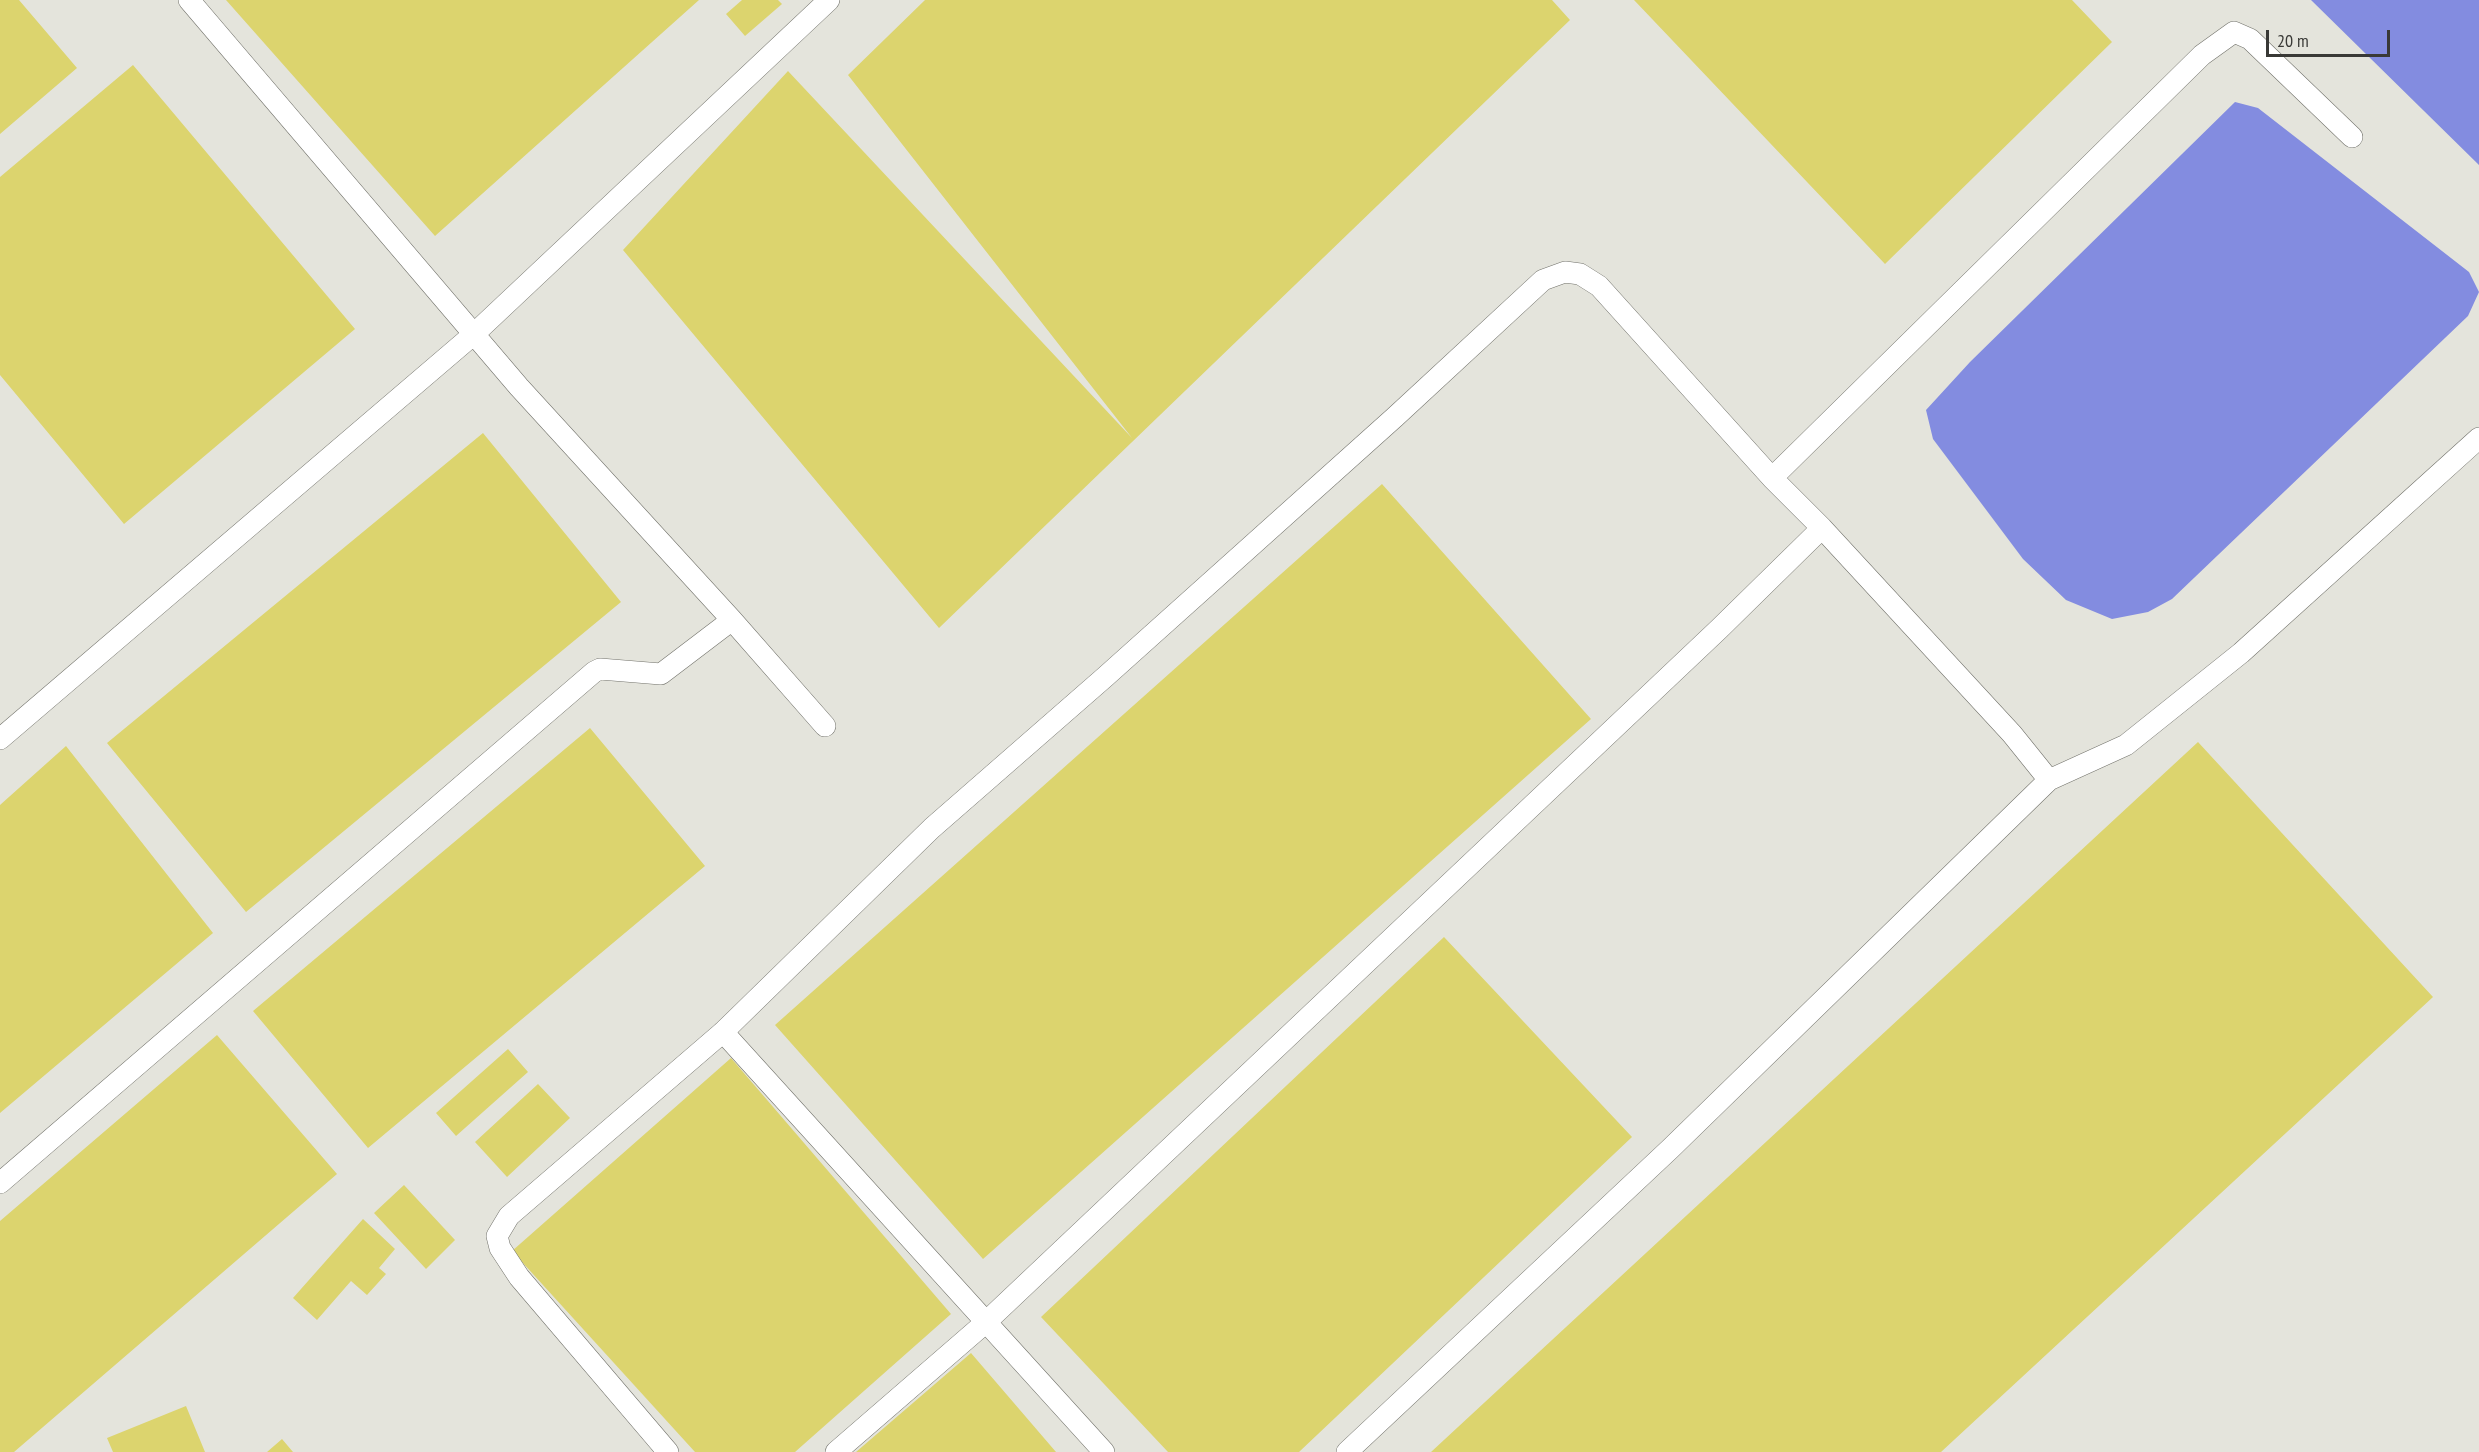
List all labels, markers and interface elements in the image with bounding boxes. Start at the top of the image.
scale bar [2269,18,2394,56]
text: 20 m [2277,29,2309,52]

